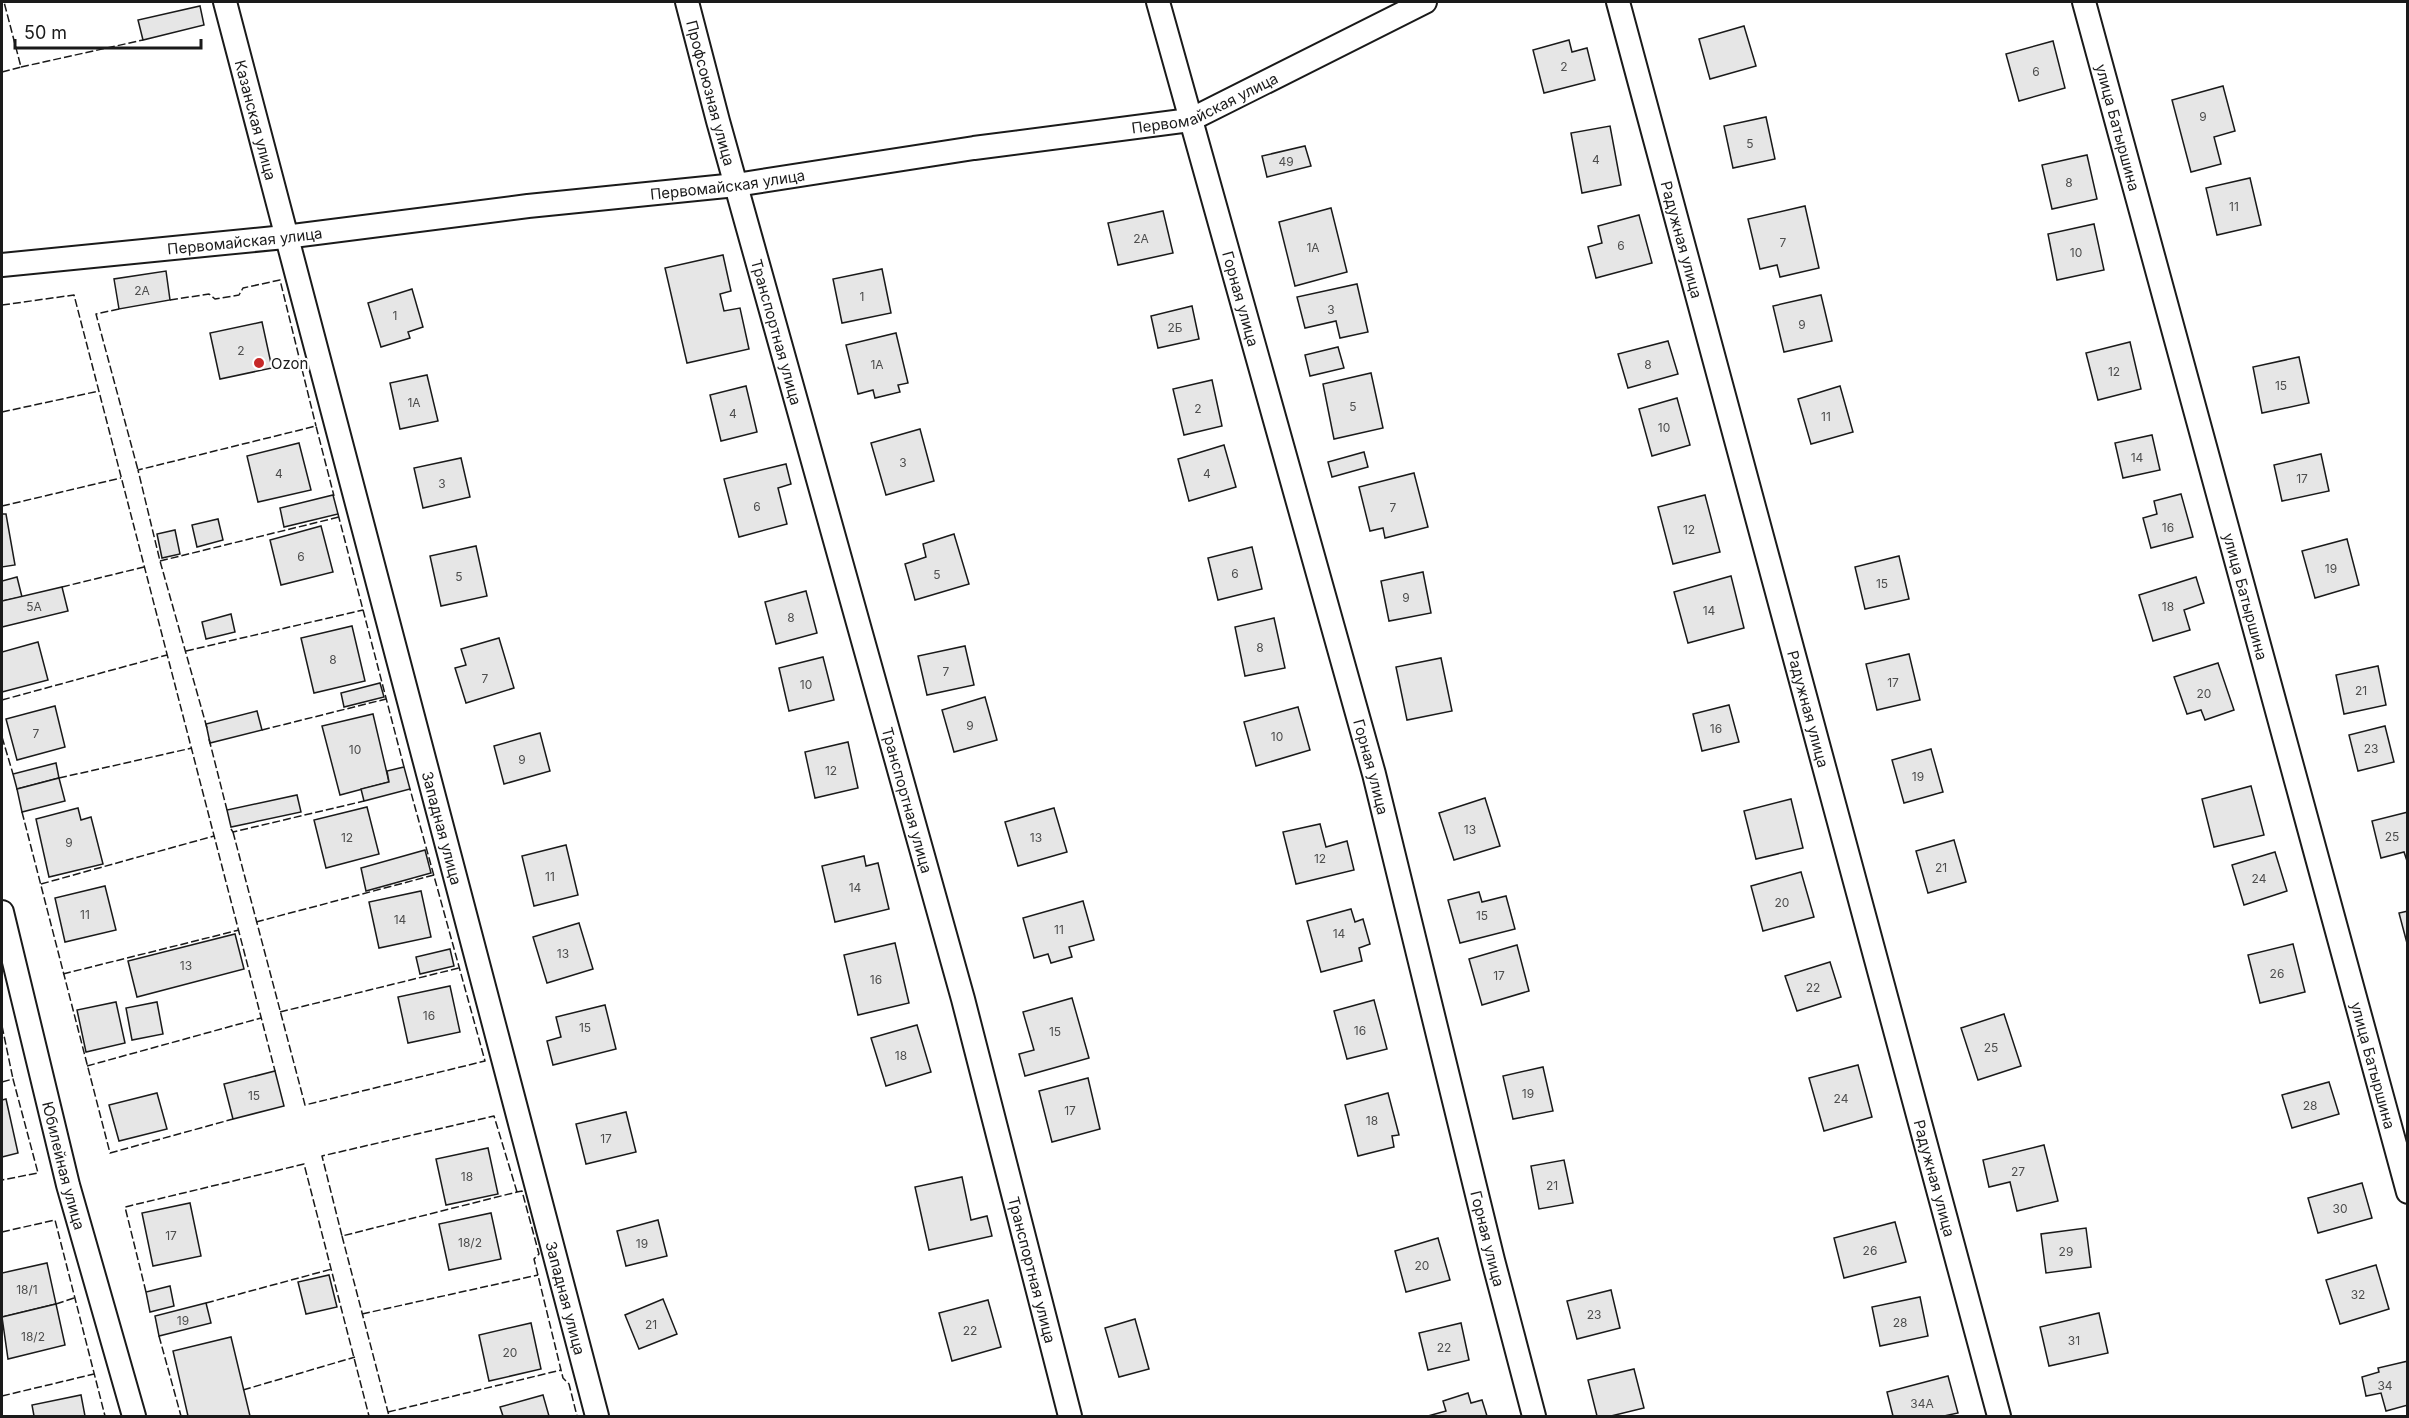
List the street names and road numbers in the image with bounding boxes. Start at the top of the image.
street label: Профсоюзная улица [683,18,740,168]
street label: Казанская улица [231,58,281,182]
street label: улица Батыршина [2092,62,2145,193]
street label: Первомайская улица [1130,68,1281,137]
street label: Первомайская улица [649,165,806,203]
street label: Радужная улица [1657,179,1707,300]
street label: Первомайская улица [166,223,323,258]
street label: Горная улица [1219,249,1263,348]
street label: Транспортная улица [747,257,806,407]
street label: улица Батыршина [2219,531,2272,662]
street label: Радужная улица [1784,648,1833,769]
street label: Горная улица [1350,717,1393,817]
street label: Транспортная улица [878,725,937,875]
street label: Западная улица [418,769,466,887]
street label: улица Батыршина [2347,1000,2400,1131]
street label: Юбилейная улица [39,1099,90,1232]
street label: Радужная улица [1910,1117,1960,1239]
street label: Горная улица [1467,1189,1509,1289]
street label: Транспортная улица [1005,1194,1060,1345]
street label: Западная улица [542,1239,590,1357]

